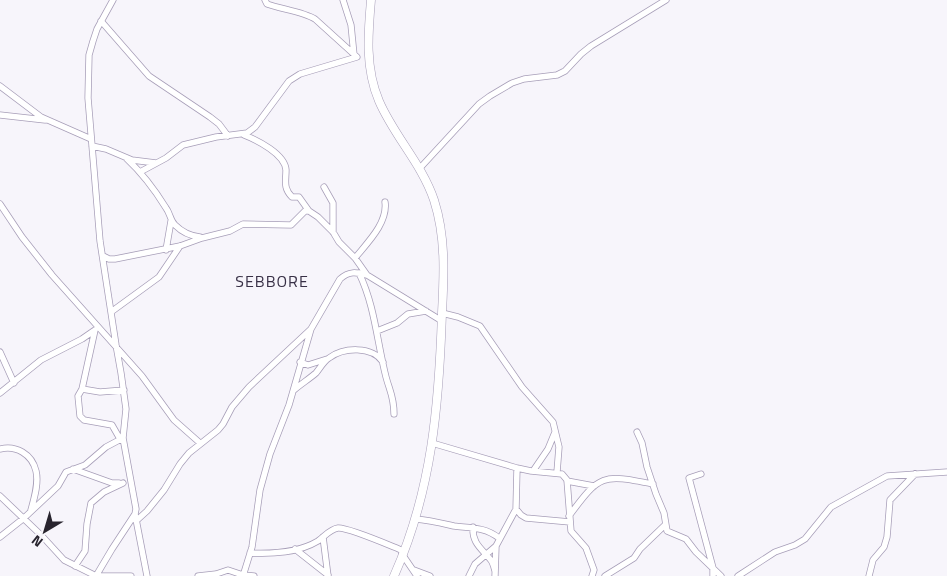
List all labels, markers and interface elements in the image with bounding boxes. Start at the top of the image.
district label: SEBBORE [235,269,309,293]
north arrow [20,506,70,556]
text: N [26,530,47,553]

